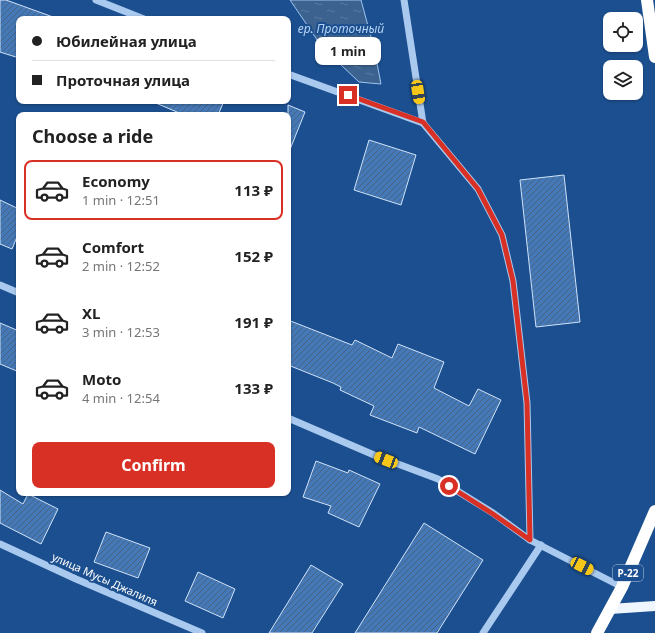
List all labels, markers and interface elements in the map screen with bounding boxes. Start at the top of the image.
map controls [603,12,643,100]
button: locate [603,12,643,52]
water label: ер. Проточный [298,20,384,37]
text: Юбилейная улица [56,31,197,51]
callout: 1 min [315,37,381,65]
text: 1 min [330,42,366,60]
button: layers [603,60,643,100]
text: Проточная улица [56,70,190,90]
car [410,79,426,105]
route end [339,86,357,104]
text: Choose a ride [32,124,153,148]
text: Economy [82,171,150,191]
icon: car [34,172,70,208]
text: 113 ₽ [234,180,273,200]
text: 1 min · 12:51 [82,191,160,209]
text: Comfort [82,237,144,257]
icon: car [34,238,70,274]
text: 152 ₽ [234,246,273,266]
text: 2 min · 12:52 [82,257,160,275]
text: XL [82,303,100,323]
icon: car [34,304,70,340]
text: 191 ₽ [234,312,273,332]
text: 3 min · 12:53 [82,323,160,341]
text: Moto [82,369,121,389]
icon: car [34,370,70,406]
text: 133 ₽ [234,378,273,398]
text: 4 min · 12:54 [82,389,160,407]
button: Confirm [32,442,275,488]
car [373,450,399,470]
route start [440,477,458,495]
street label: улица Мусы Джалиля [50,549,160,609]
car [569,555,595,577]
road number: Р-22 [613,565,643,581]

